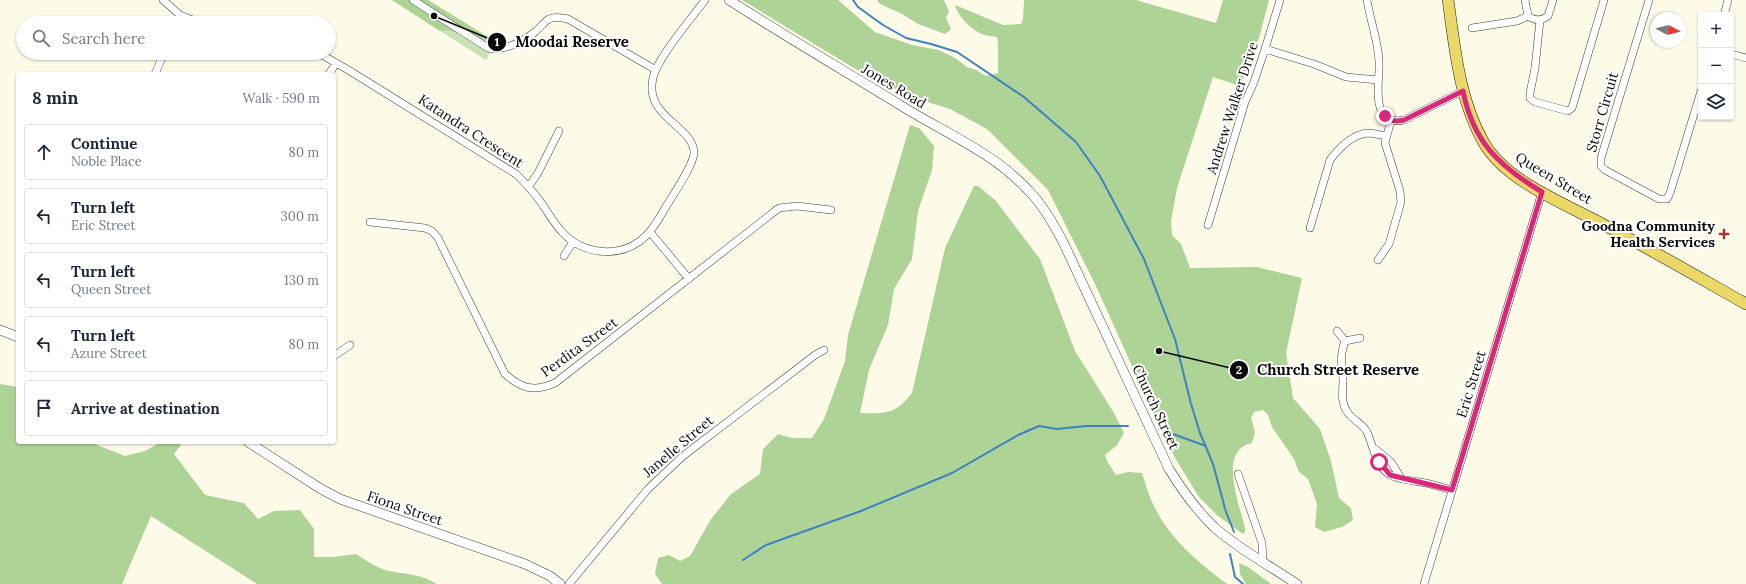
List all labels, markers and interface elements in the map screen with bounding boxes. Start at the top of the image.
north arrow [1650,12,1686,48]
map controls [1698,12,1734,120]
button: + [1698,12,1734,48]
search box [16,16,336,60]
icon: search [30,27,52,49]
callout: Moodai Reserve [487,28,637,55]
text: Search here [62,29,145,48]
text: Moodai Reserve [515,32,629,51]
text: 1 [495,34,500,49]
street label: Andrew Walker Drive [1202,39,1262,177]
button: − [1698,48,1734,84]
street label: Jones Road [858,59,930,112]
street label: Storr Circuit [1582,69,1622,154]
button: layers [1698,84,1734,120]
text: 8 min [32,87,78,109]
text: Walk · 590 m [243,90,320,107]
street label: Katandra Crescent [415,90,527,172]
route end [1376,107,1394,125]
text: Continue [71,134,137,153]
icon: ahead [33,141,55,163]
text: 80 m [289,144,319,161]
street label: Queen Street [1512,148,1596,208]
text: Noble Place [71,153,142,170]
text: Turn left [71,198,135,217]
icon: left [33,205,55,227]
text: 300 m [281,208,319,225]
text: Eric Street [71,217,136,234]
place label: Goodna Community Health Services [1581,217,1715,251]
marker: Goodna Community Health Services [1718,228,1730,240]
text: Turn left [71,262,135,281]
icon: left [33,269,55,291]
text: 130 m [284,272,319,289]
text: Queen Street [71,281,151,298]
street label: Perdita Street [537,313,621,381]
text: Turn left [71,326,135,345]
icon: left [33,333,55,355]
text: 80 m [289,336,319,353]
text: Azure Street [71,345,147,362]
street label: Eric Street [1452,348,1490,420]
callout: Church Street Reserve [1229,356,1427,383]
text: Church Street Reserve [1257,360,1419,379]
street label: Church Street [1128,362,1184,453]
text: 2 [1236,362,1242,377]
icon: arrive [33,397,55,419]
text: Arrive at destination [71,399,220,418]
street label: Janelle Street [638,411,718,481]
route start [1370,453,1388,471]
street label: Fiona Street [365,487,446,530]

